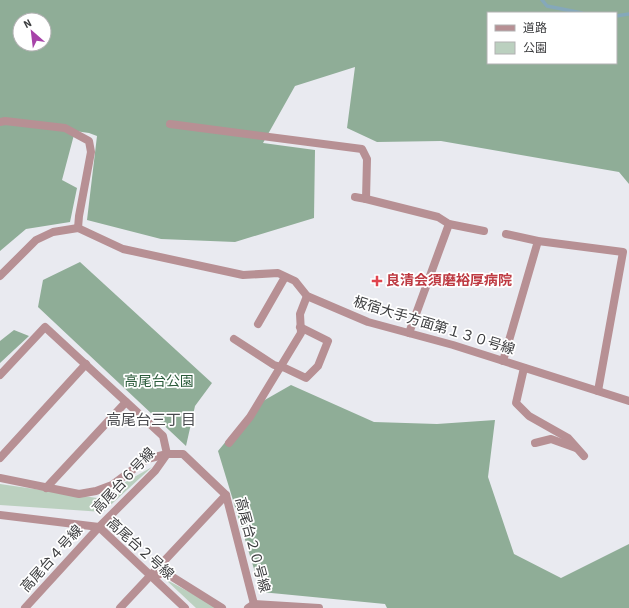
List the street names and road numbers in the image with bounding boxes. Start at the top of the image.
street label: 板宿大手方面第１３０号線 [351,292,517,360]
street label: 高尾台６号線 [88,443,160,519]
street label: 高尾台２０号線 [230,495,274,595]
street label: 高尾台２号線 [102,513,178,585]
street label: 高尾台４号線 [16,521,88,597]

